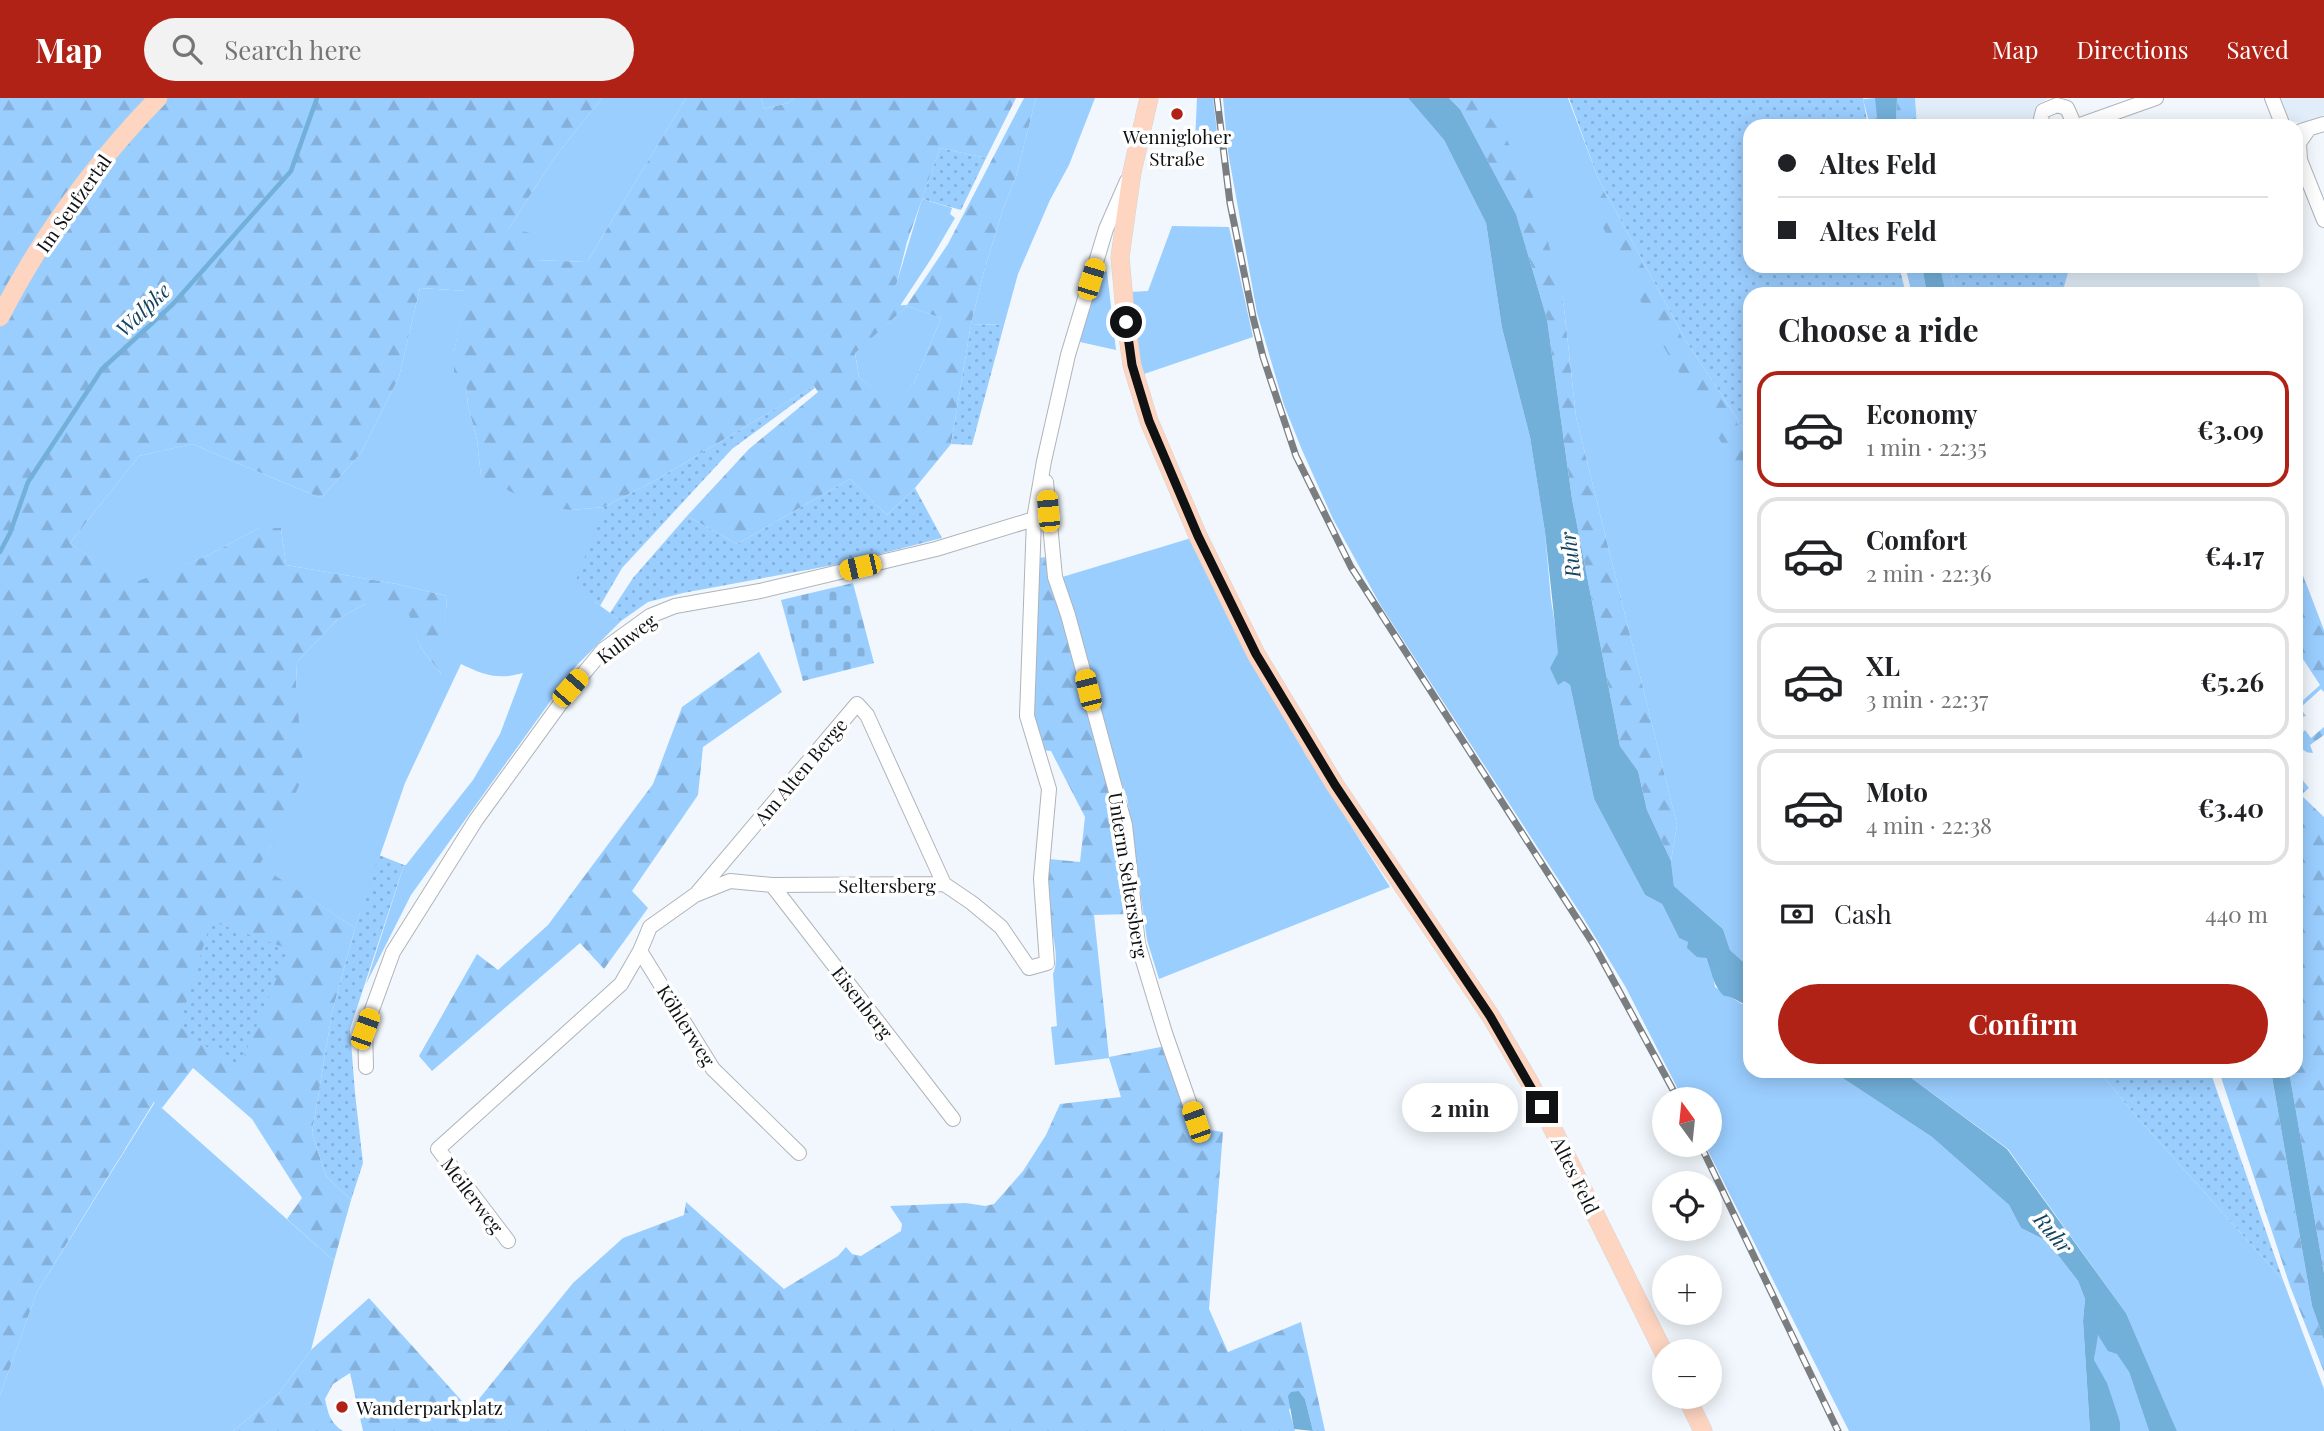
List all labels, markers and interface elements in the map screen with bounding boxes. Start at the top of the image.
search box [144,18,634,81]
text: Map [35,27,102,71]
icon: search [168,30,206,68]
text: Search here [224,32,362,67]
text: Map [1992,33,2038,65]
text: Directions [2076,33,2189,65]
text: Saved [2227,33,2289,65]
marker: Wennigloher Straße [1169,106,1185,122]
place label: Wennigloher Straße [1122,123,1232,171]
text: Altes Feld [1820,146,1937,181]
street label: Im Seufzertal [30,148,117,257]
text: Altes Feld [1820,213,1937,248]
car [1075,256,1108,302]
water label: Walpke [109,276,175,342]
route start [1110,306,1142,338]
text: Choose a ride [1778,307,1979,350]
text: Economy [1866,396,1977,431]
icon: car [1782,398,1845,461]
text: €3.09 [2197,412,2264,447]
text: 1 min · 22:35 [1866,431,1987,462]
car [1036,489,1061,533]
text: Comfort [1866,522,1967,557]
icon: car [1782,524,1845,587]
water label: Ruhr [1552,529,1586,581]
text: €4.17 [2205,538,2264,573]
car [838,552,883,582]
text: 2 min · 22:36 [1866,557,1992,588]
street label: Kuhweg [591,607,661,669]
text: XL [1866,648,1900,683]
icon: car [1782,650,1845,713]
text: €5.26 [2200,664,2264,699]
car [549,665,592,711]
car [1073,667,1104,713]
text: 3 min · 22:37 [1866,683,1988,714]
street label: Am Alten Berge [747,712,852,831]
text: Moto [1866,774,1928,809]
icon: car [1782,776,1845,839]
street label: Unterm Seltersberg [1103,790,1155,960]
text: €3.40 [2198,790,2264,825]
text: 4 min · 22:38 [1866,809,1992,840]
street label: Seltersberg [838,872,936,898]
icon: cash [1778,895,1816,933]
text: Cash [1834,896,1892,931]
text: 440 m [2205,898,2268,929]
street label: Eisenberg [826,960,900,1044]
street label: Köhlerweg [652,979,722,1071]
button: Confirm [1778,984,2268,1064]
car [348,1006,383,1052]
callout: 2 min [1402,1082,1518,1132]
north arrow [1652,1087,1722,1157]
map controls [1652,1087,1722,1409]
route end [1526,1091,1558,1123]
text: 2 min [1430,1092,1490,1123]
car [1180,1099,1213,1145]
street label: Altes Feld [1546,1131,1606,1218]
street label: Meilerweg [436,1152,510,1238]
button: locate [1652,1171,1722,1241]
water label: Ruhr [2028,1205,2080,1259]
button: + [1652,1255,1722,1325]
button: − [1652,1339,1722,1409]
place label: Wanderparkplatz [355,1394,503,1420]
marker: Wanderparkplatz [334,1399,350,1415]

